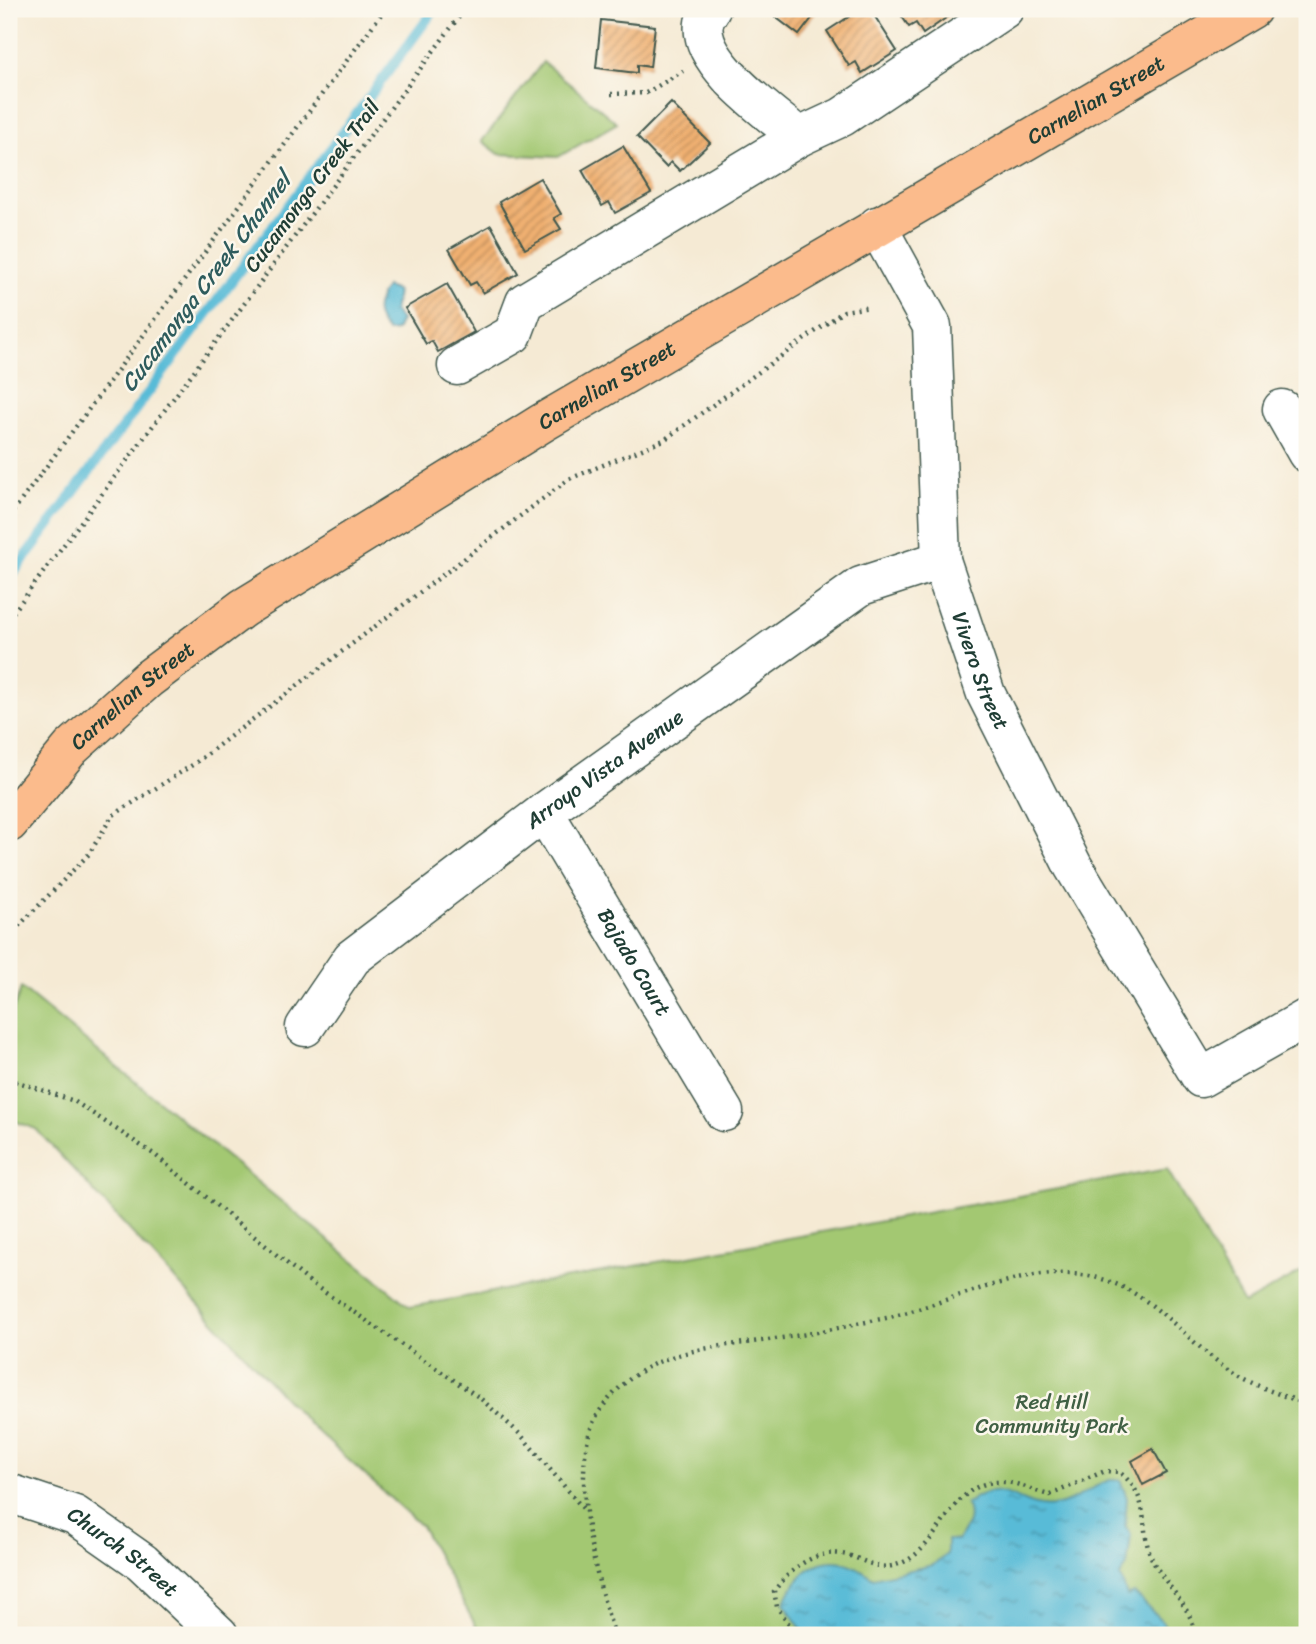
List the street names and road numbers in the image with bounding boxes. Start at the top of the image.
street label: Carnelian Street [1019,45,1172,155]
street label: Cucamonga Creek Trail [234,90,391,281]
street label: Carnelian Street [530,330,683,441]
street label: Vivero Street [941,607,1020,737]
street label: Carnelian Street [61,631,203,760]
street label: Arroyo Vista Avenue [516,699,692,840]
street label: Bajado Court [587,900,681,1024]
street label: Church Street [59,1496,188,1607]

